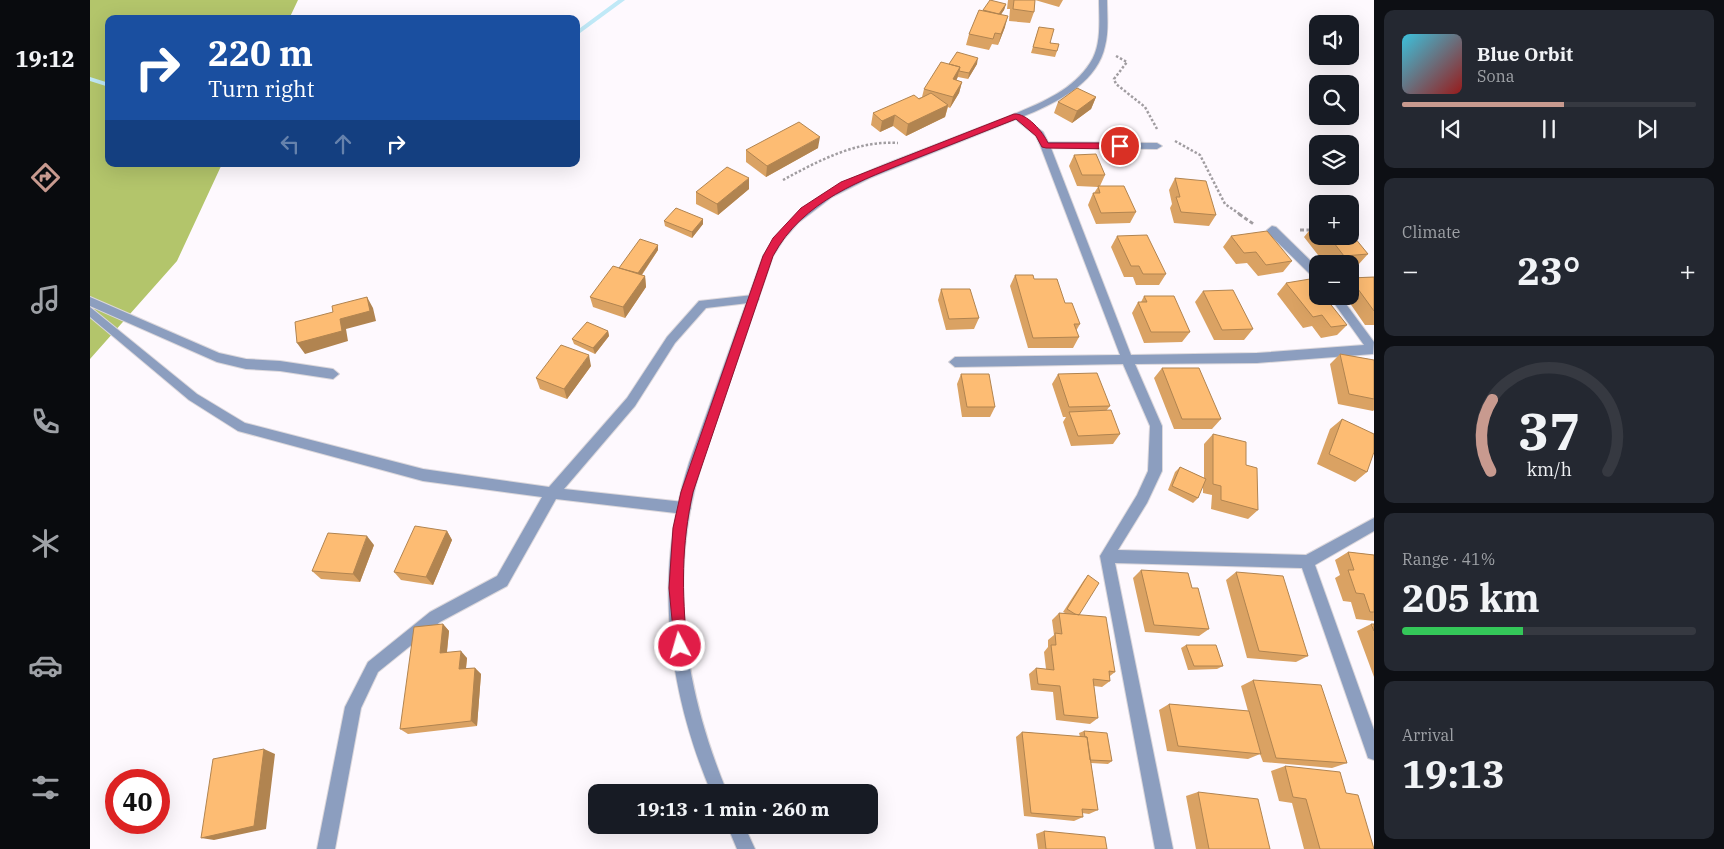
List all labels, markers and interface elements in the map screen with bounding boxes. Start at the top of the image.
map controls [1309,15,1359,305]
button: sound [1309,15,1359,65]
text: 220 m [208,30,313,76]
icon: right [125,35,190,100]
text: Blue Orbit [1477,42,1573,66]
text: 19:12 [15,44,75,73]
text: Sona [1477,66,1514,86]
text: Turn right [208,74,315,103]
button: search [1309,75,1359,125]
icon: previous [1437,115,1465,143]
icon: pause [1535,115,1563,143]
icon: next [1633,115,1661,143]
pin [1099,125,1141,167]
icon: left [276,130,304,158]
icon: ahead [329,130,357,158]
icon: right [382,130,410,158]
icon: arrive [1106,132,1134,160]
button: layers [1309,135,1359,185]
icon: directions [28,160,63,195]
button: + [1309,195,1359,245]
text: Climate [1402,222,1460,242]
text: 23° [1517,246,1581,295]
text: − [1402,252,1419,289]
text: + [1679,252,1696,289]
button: − [1309,255,1359,305]
icon: music [28,282,63,317]
text: 37 [1518,397,1580,464]
icon: phone [28,404,63,439]
text: km/h [1526,458,1572,481]
icon: climate [28,526,63,561]
text: Range · 41% [1402,549,1495,569]
text: 205 km [1402,573,1540,622]
position arrow [653,619,705,671]
icon: car [28,648,63,683]
text: Arrival [1402,725,1454,745]
text: 19:13 [1402,749,1505,798]
speed limit sign: 40 [105,769,170,834]
icon: filters [28,770,63,805]
text: 19:13 · 1 min · 260 m [637,797,829,821]

